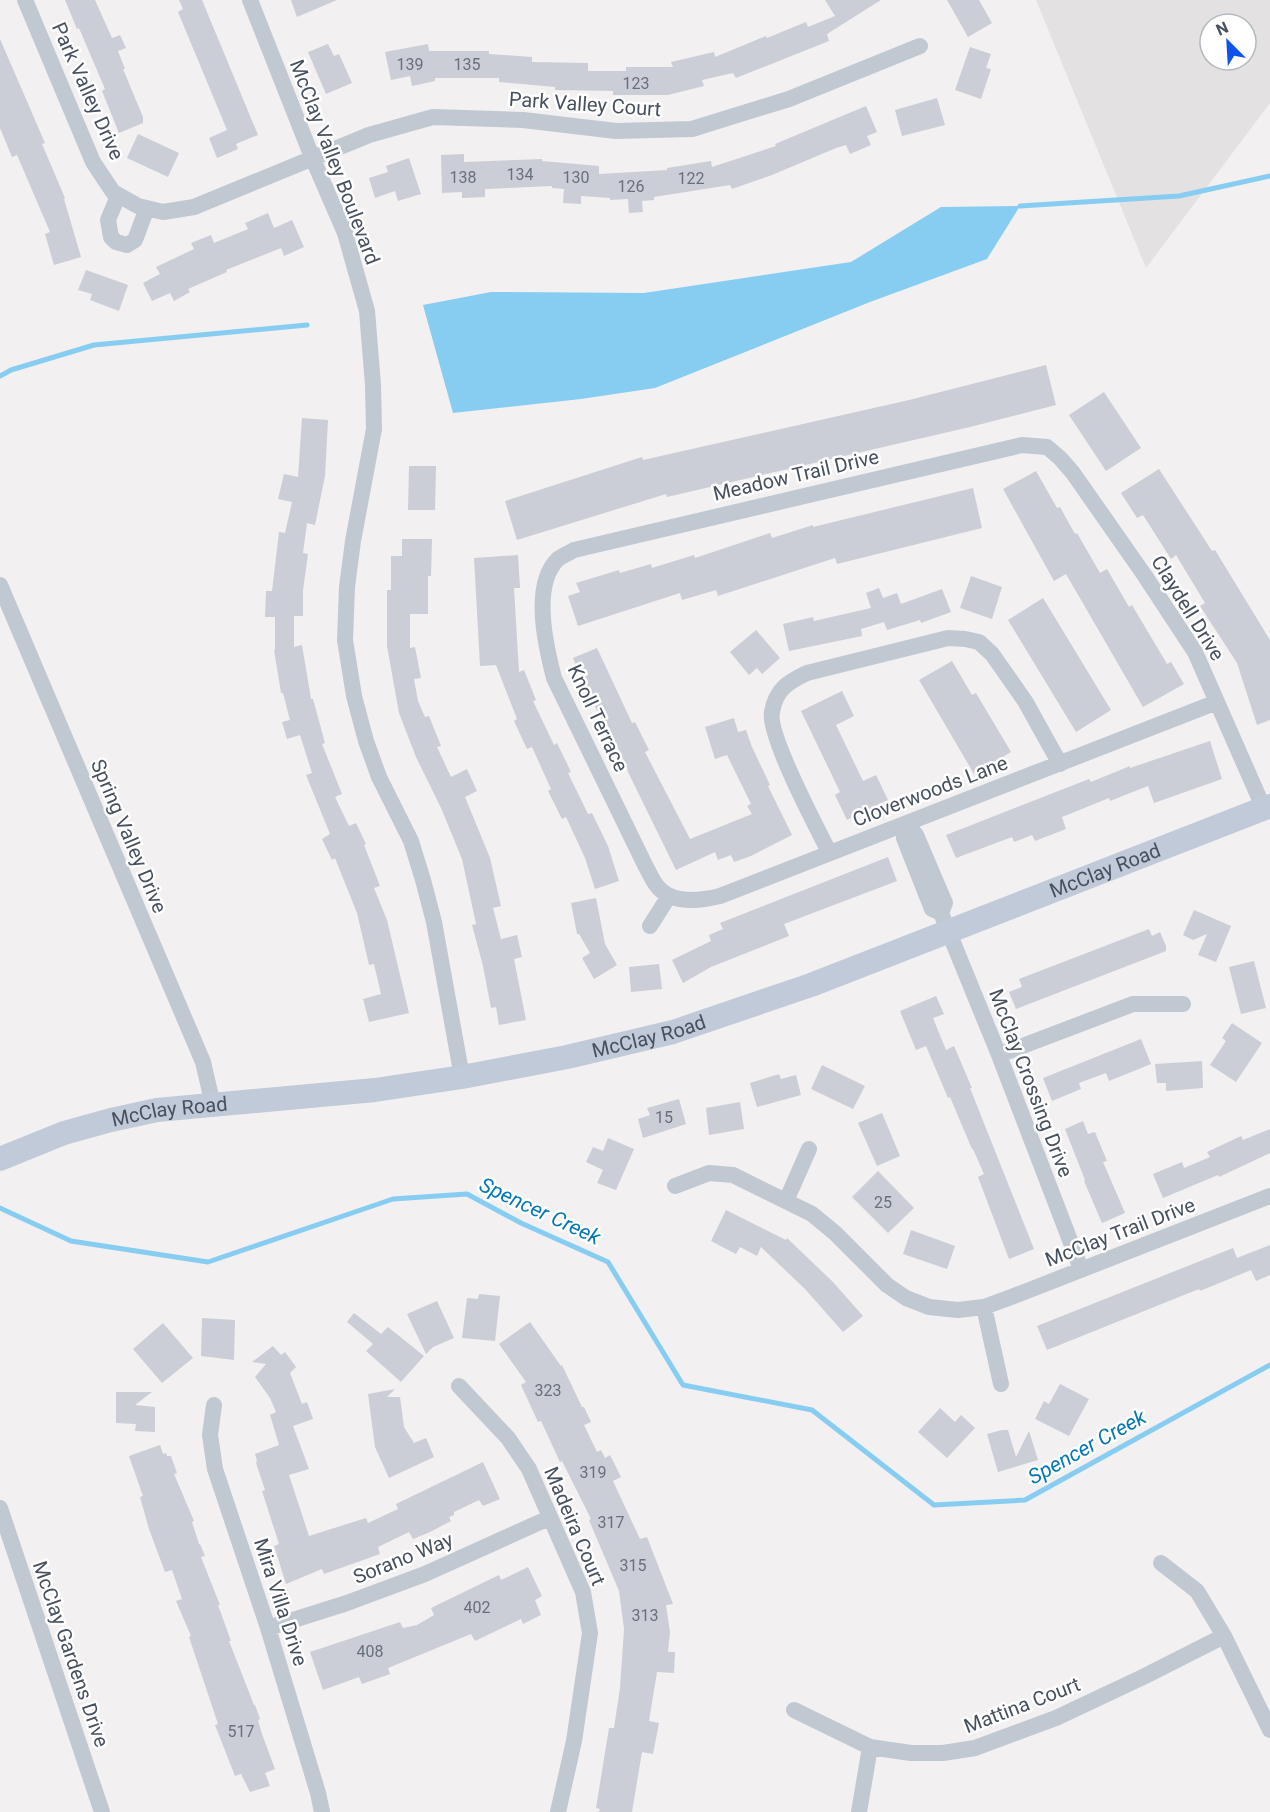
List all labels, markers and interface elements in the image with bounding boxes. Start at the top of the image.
north arrow [1198,12,1258,72]
text: N [1213,18,1231,40]
street label: Park Valley Drive [47,19,129,163]
house number: 139 [397,55,423,74]
house number: 135 [454,55,480,74]
street label: McClay Valley Boulevard [285,56,385,268]
house number: 123 [623,74,649,93]
street label: Park Valley Court [508,87,662,121]
house number: 134 [507,165,533,184]
house number: 138 [450,168,476,187]
house number: 130 [563,168,589,187]
house number: 122 [678,169,704,188]
house number: 126 [618,177,644,196]
street label: Meadow Trail Drive [711,444,881,506]
street label: Claydell Drive [1146,551,1230,665]
street label: Knoll Terrace [563,660,633,776]
street label: Cloverwoods Lane [849,750,1011,832]
street label: Spring Valley Drive [86,755,172,917]
street label: McClay Road [1046,838,1164,903]
street label: McClay Crossing Drive [984,986,1078,1180]
street label: McClay Road [589,1010,709,1063]
street label: McClay Road [109,1092,228,1132]
house number: 15 [655,1108,673,1127]
water label: Spencer Creek [476,1172,605,1250]
street label: McClay Trail Drive [1042,1192,1198,1272]
house number: 25 [874,1193,892,1212]
house number: 323 [535,1381,561,1400]
water label: Spencer Creek [1024,1404,1151,1489]
street label: Madeira Court [539,1463,611,1589]
house number: 319 [580,1463,606,1482]
house number: 317 [598,1513,624,1532]
street label: Sorano Way [350,1527,457,1589]
street label: Mira Villa Drive [249,1535,313,1669]
house number: 315 [620,1556,646,1575]
street label: McClay Gardens Drive [28,1558,114,1750]
house number: 402 [464,1598,490,1617]
house number: 313 [632,1606,658,1625]
house number: 408 [357,1642,383,1661]
street label: Mattina Court [961,1672,1083,1738]
house number: 517 [228,1722,254,1741]

